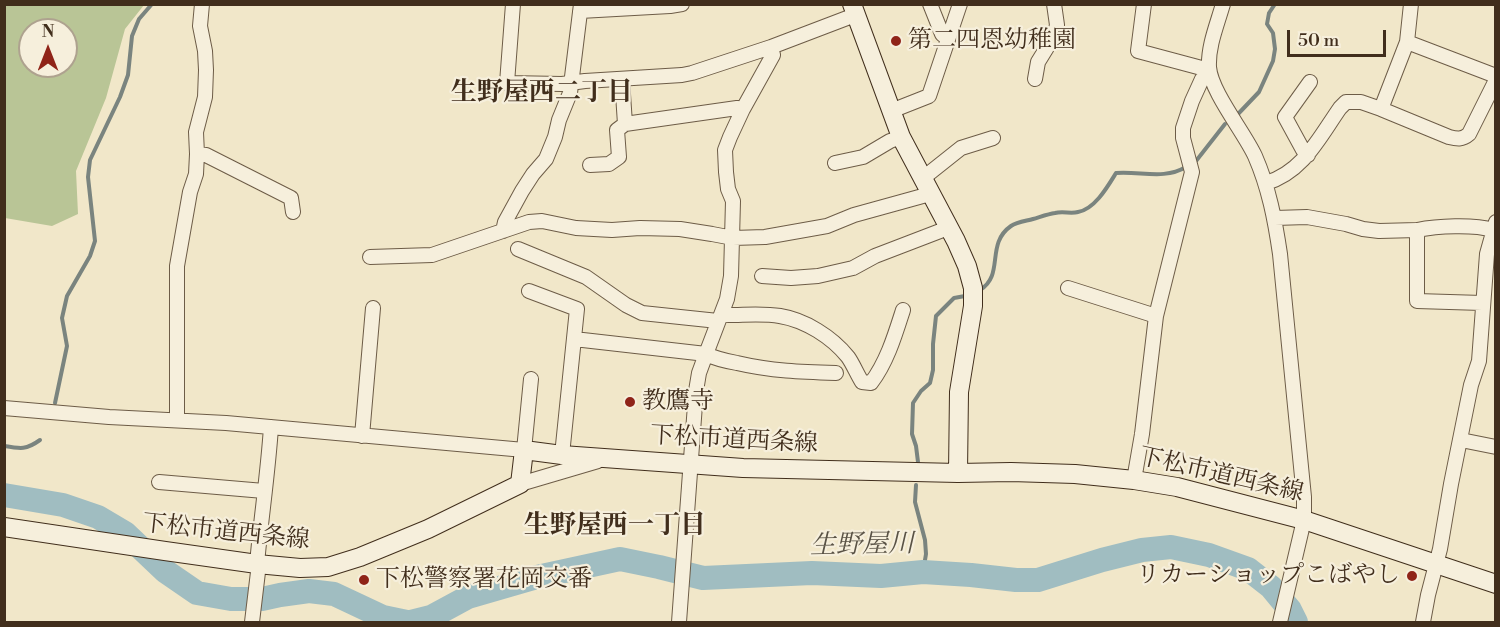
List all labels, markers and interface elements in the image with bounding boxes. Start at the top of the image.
north arrow [18,18,78,78]
scale bar [1290,18,1389,56]
text: N [42,22,54,42]
place label: 第二四恩幼稚園 [908,27,1076,55]
text: 50 m [1298,29,1339,52]
marker: 第二四恩幼稚園 [889,34,903,48]
district label: 生野屋西二丁目 [451,78,633,110]
place label: 教鷹寺 [642,388,714,416]
marker: 教鷹寺 [623,395,637,409]
street label: 下松市道西条線 [649,422,819,460]
street label: 下松市道西条線 [1136,443,1306,509]
street label: 下松市道西条線 [141,510,311,556]
district label: 生野屋西一丁目 [524,511,706,543]
water label: 生野屋川 [810,529,914,563]
place label: リカーショップこばやし [1136,562,1400,590]
place label: 下松警察署花岡交番 [376,566,592,594]
marker: リカーショップこばやし [1405,569,1419,583]
marker: 下松警察署花岡交番 [357,573,371,587]

